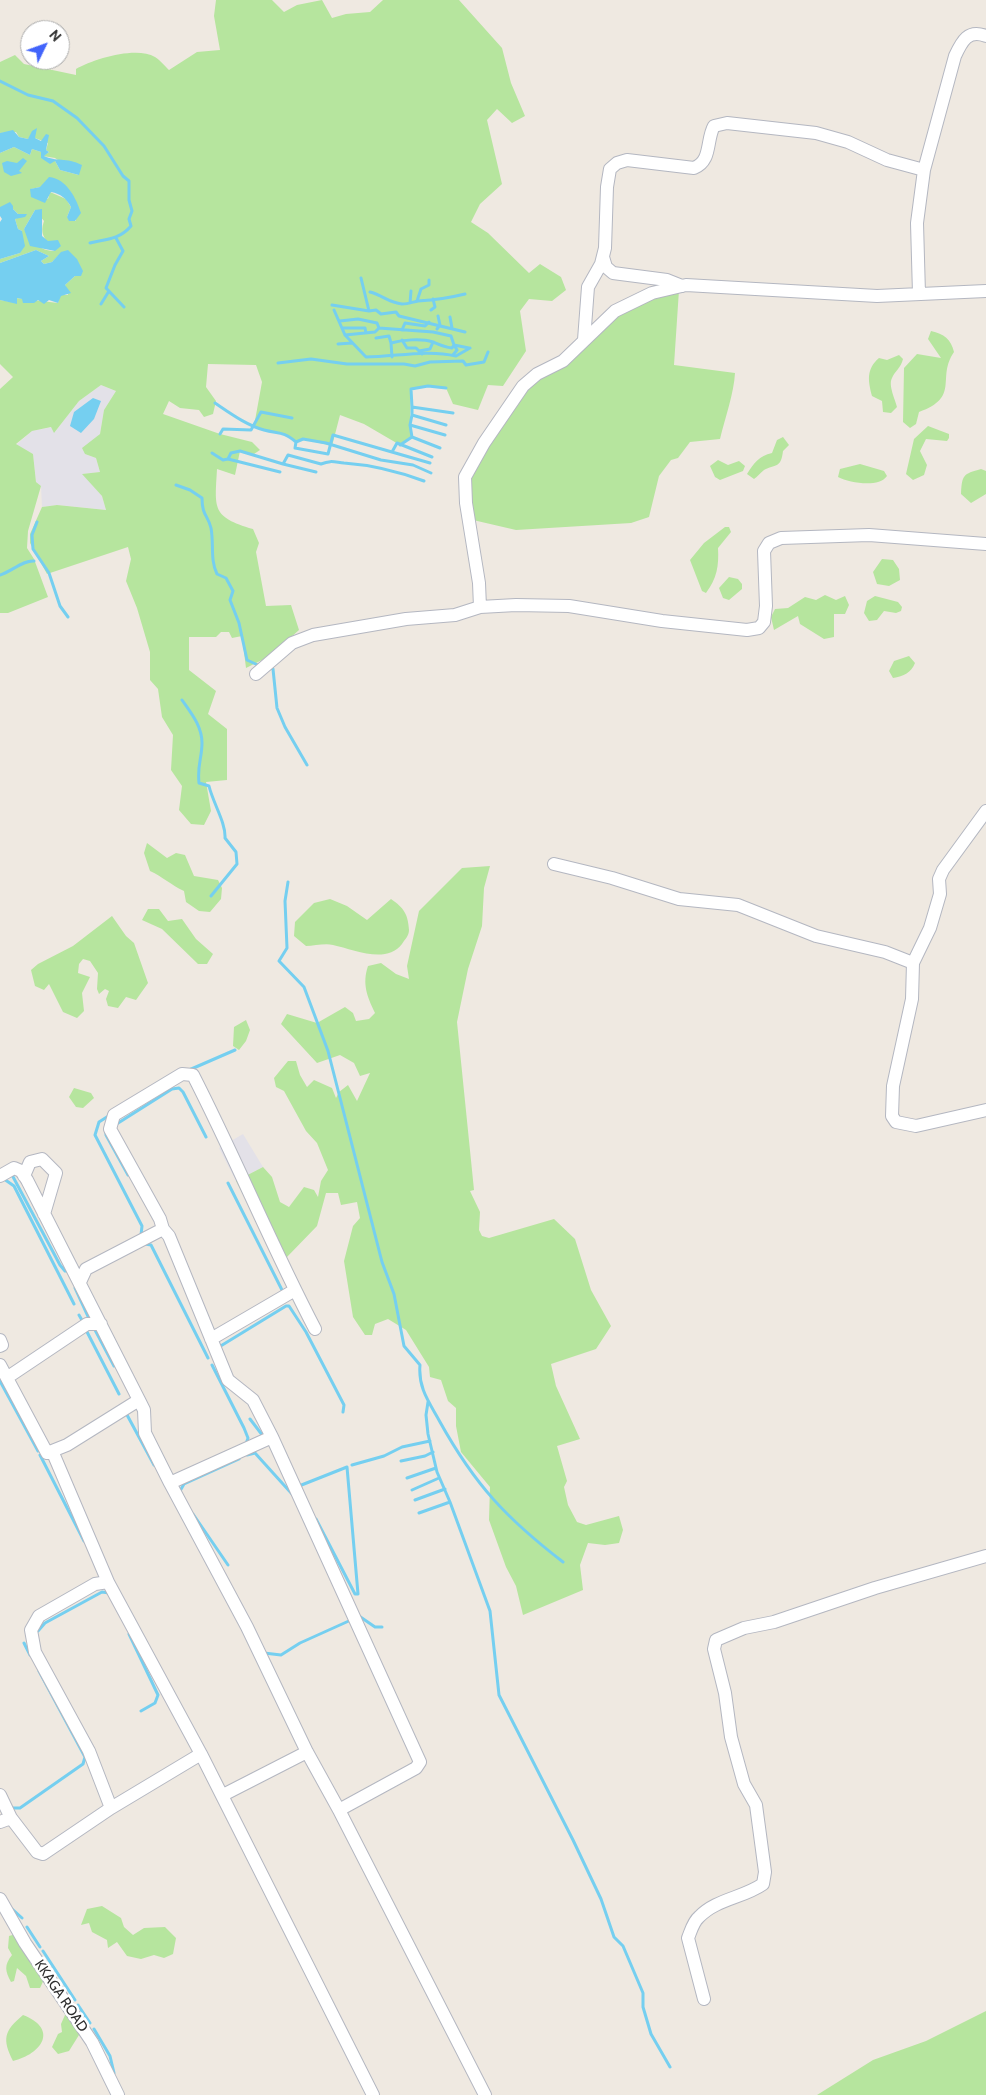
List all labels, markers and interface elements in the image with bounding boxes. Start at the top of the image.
north arrow [20,20,70,70]
text: N [45,26,65,45]
street label: KKAGA ROAD [31,1957,91,2035]

